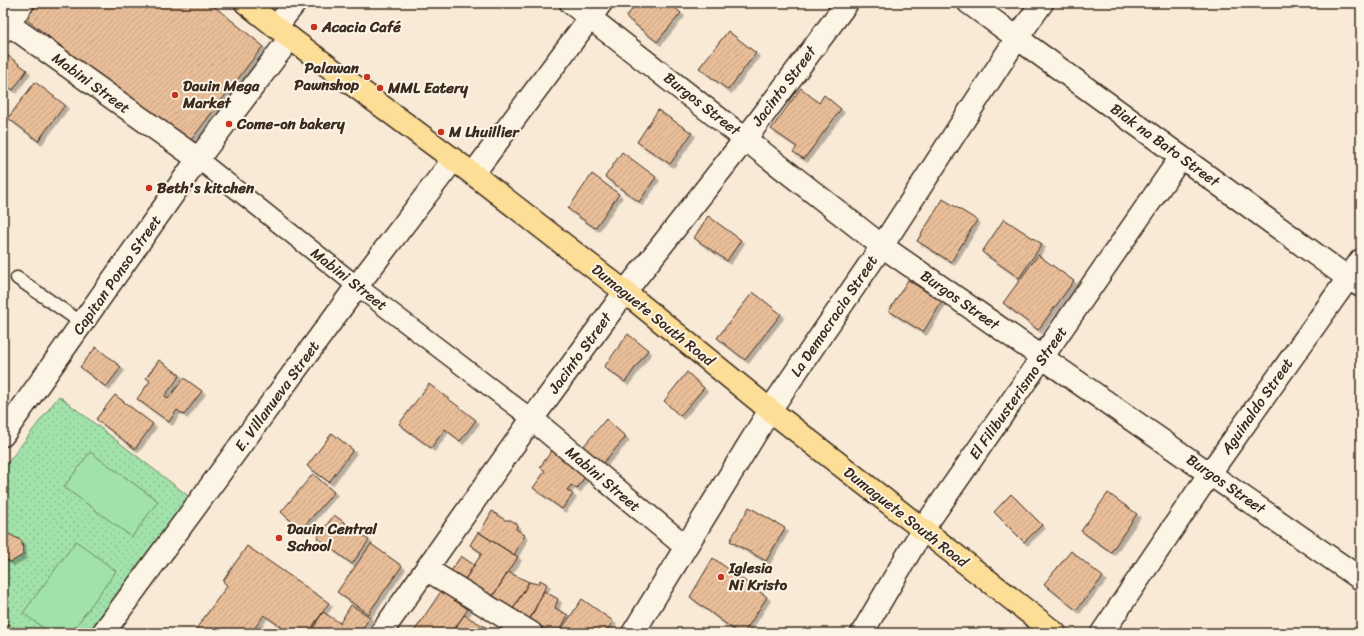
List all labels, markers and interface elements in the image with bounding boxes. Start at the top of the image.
place label: Acacia Café [321,14,401,40]
marker: Acacia Café [309,22,319,32]
street label: Jacinto Street [744,39,824,133]
street label: Mabini Street [46,45,136,121]
place label: Palawan Pawnshop [294,55,360,98]
street label: Burgos Street [658,65,747,143]
marker: Palawan Pawnshop [362,72,372,82]
place label: Dauin Mega Market [182,73,260,116]
place label: MML Eatery [387,75,468,101]
marker: MML Eatery [375,83,385,93]
marker: Dauin Mega Market [170,90,180,100]
street label: Biak na Bato Street [1105,96,1226,194]
place label: Come-on bakery [236,111,345,137]
marker: Come-on bakery [224,119,234,129]
place label: M Lhuillier [448,119,521,145]
marker: M Lhuillier [436,127,446,137]
place label: Beth's kitchen [157,175,255,201]
marker: Beth's kitchen [144,183,154,193]
street label: Capitan Ponso Street [66,209,168,340]
street label: Mabini Street [305,240,394,318]
street label: La Democracia Street [783,249,885,382]
street label: Dumaguete South Road [586,257,721,374]
street label: Burgos Street [915,263,1006,338]
street label: Jacinto Street [541,306,619,400]
street label: El Filibusterismo Street [962,320,1074,465]
street label: E. Villanueva Street [228,335,327,457]
street label: Aguinaldo Street [1214,352,1300,460]
street label: Mabini Street [559,440,647,519]
street label: Burgos Street [1181,447,1272,522]
street label: Dumaguete South Road [838,460,975,575]
place label: Dauin Central School [286,516,378,559]
marker: Dauin Central School [274,533,284,543]
place label: Iglesia Ni Kristo [728,555,788,598]
marker: Iglesia Ni Kristo [716,572,726,582]

